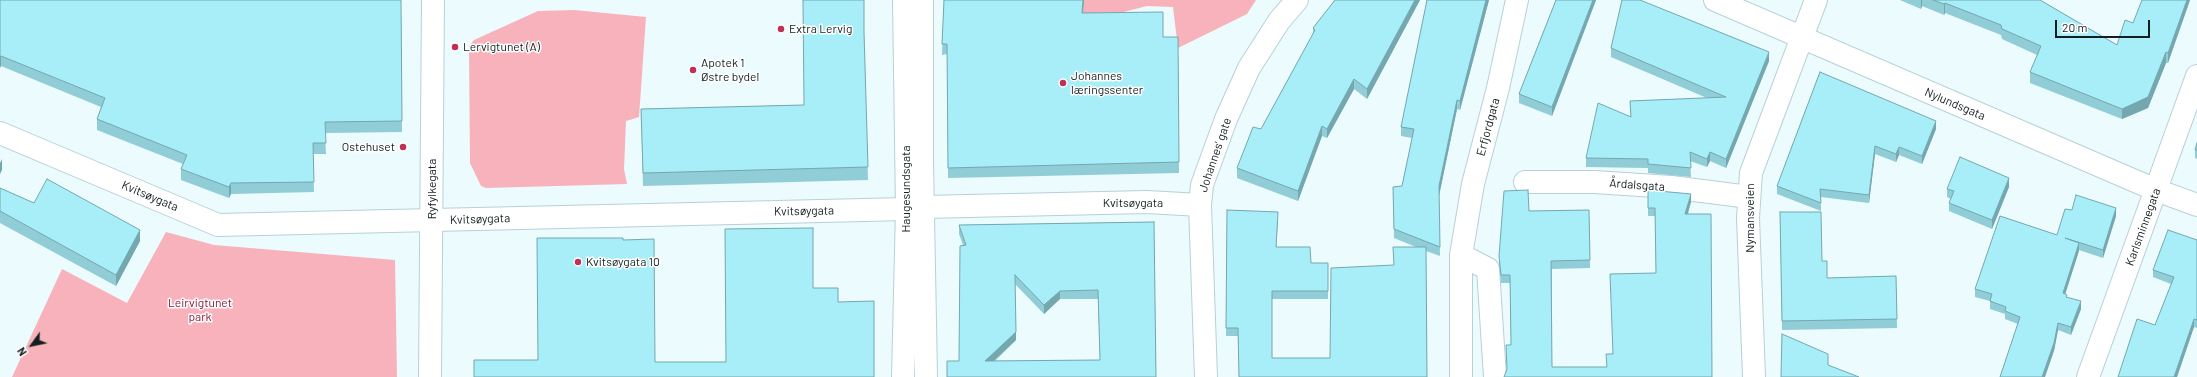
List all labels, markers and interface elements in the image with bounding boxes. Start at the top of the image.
scale bar [2057,12,2152,38]
text: 20 m [2062,20,2088,34]
place label: Extra Lervig [789,22,852,36]
marker: Extra Lervig [776,24,786,34]
place label: Lervigtunet (A) [463,40,540,54]
marker: Lervigtunet (A) [450,42,460,52]
place label: Apotek 1 Østre bydel [701,56,759,84]
marker: Apotek 1 Østre bydel [688,65,698,75]
place label: Johannes læringssenter [1071,69,1143,97]
marker: Johannes læringssenter [1058,78,1068,88]
street label: Nylundsgata [1922,85,1988,123]
street label: Erfjordgata [1473,96,1503,158]
street label: Johannes' gate [1196,116,1234,194]
place label: Ostehuset [342,140,395,154]
marker: Ostehuset [398,142,408,152]
street label: Haugesundsgata [899,145,913,233]
street label: Ryfylkegata [425,159,439,219]
street label: Årdalsgata [1609,176,1665,194]
street label: Kvitsøygata [119,178,181,214]
street label: Nymansveien [1743,183,1757,253]
street label: Karlsminnegata [2122,186,2164,268]
street label: Kvitsøygata [1103,196,1163,210]
street label: Kvitsøygata [774,203,834,219]
street label: Kvitsøygata [450,211,510,227]
place label: Kvitsøygata 10 [586,255,660,269]
marker: Kvitsøygata 10 [573,257,583,267]
park label: Leirvigtunet park [168,296,232,324]
north arrow [12,325,52,365]
text: N [14,345,29,358]

